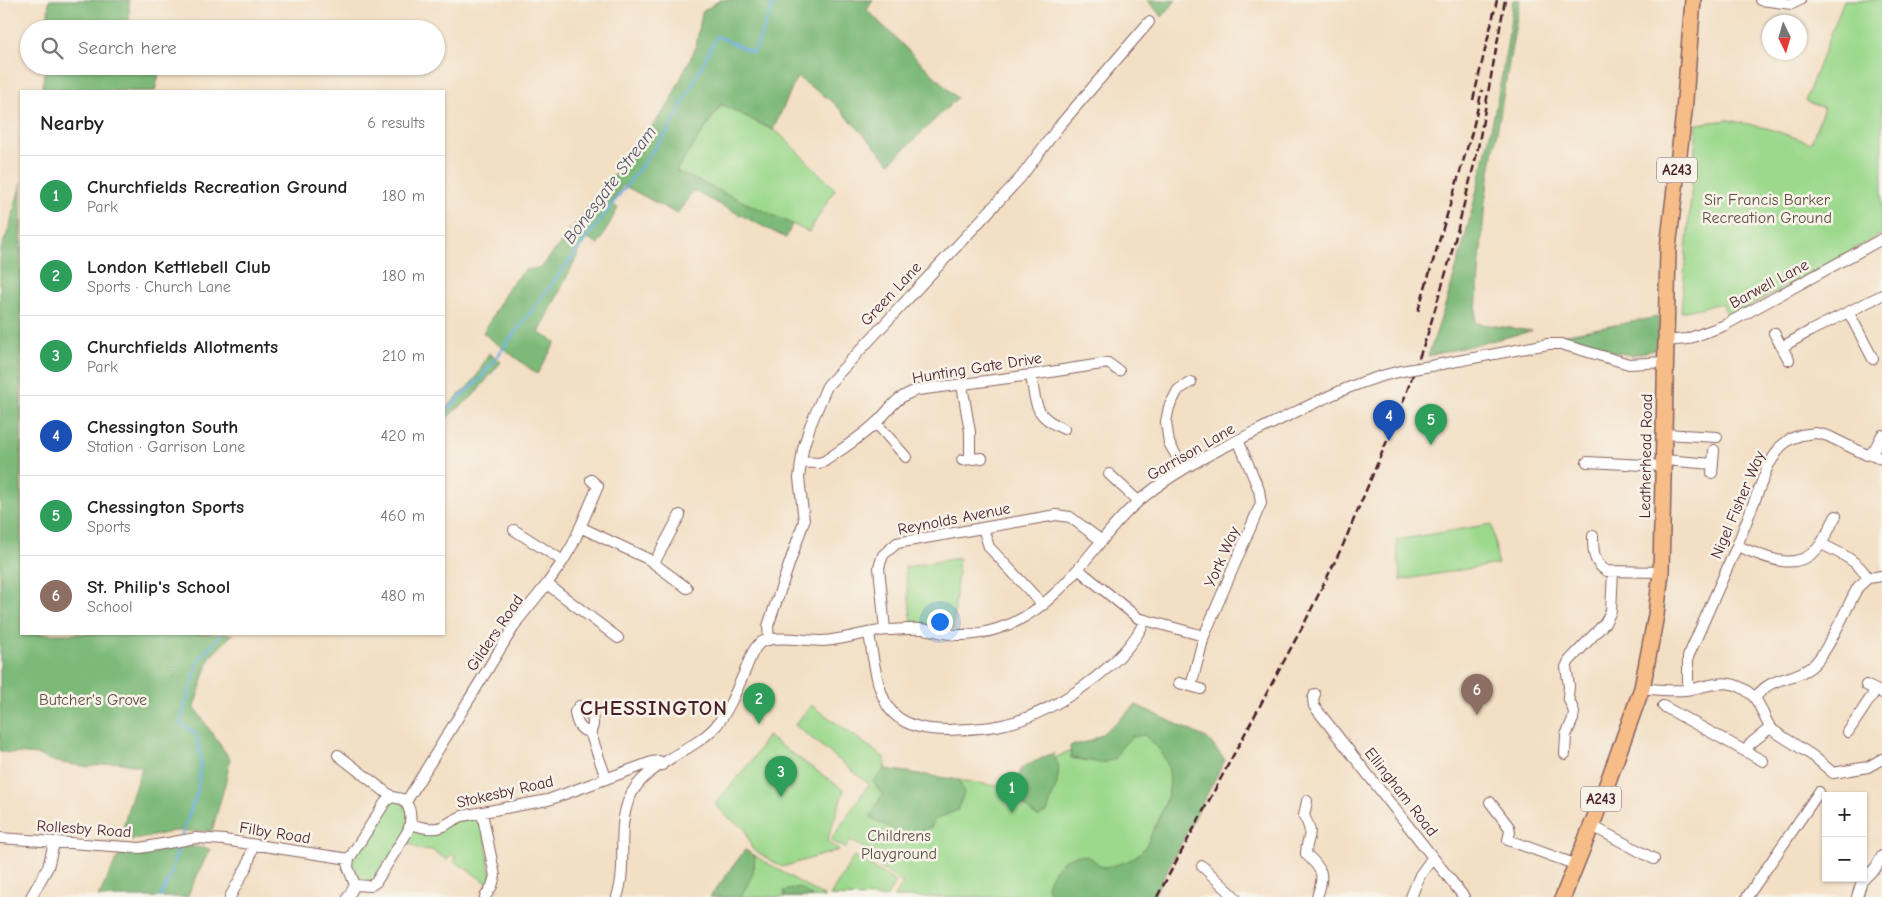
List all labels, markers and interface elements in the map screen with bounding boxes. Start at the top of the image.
north arrow [1762,15,1807,60]
search box [20,20,445,75]
icon: search [38,34,66,62]
text: Search here [78,37,177,59]
text: Nearby [40,111,104,135]
text: 6 results [367,114,425,132]
water label: Bonesgate Stream [559,122,661,248]
road number: A243 [1657,158,1697,182]
text: Churchfields Recreation Ground [87,176,348,198]
text: 1 [53,187,59,205]
text: 180 m [382,187,425,205]
park label: Sir Francis Barker Recreation Ground [1702,191,1832,227]
text: Park [87,198,118,216]
text: London Kettlebell Club [87,256,271,278]
street label: Barwell Lane [1726,256,1812,312]
street label: Green Lane [857,258,925,330]
text: 2 [52,267,60,285]
text: 180 m [382,267,425,285]
text: Sports · Church Lane [87,278,231,296]
text: Churchfields Allotments [87,336,278,358]
text: 3 [52,347,60,365]
text: 210 m [382,347,425,365]
street label: Hunting Gate Drive [911,349,1043,387]
text: Park [87,358,118,376]
street label: Leatherhead Road [1636,393,1656,519]
pin: 4 [1373,400,1405,441]
pin: 5 [1415,404,1447,445]
text: Chessington South [87,416,238,438]
street label: Garrison Lane [1144,420,1238,484]
text: 4 [52,427,60,445]
text: 420 m [381,427,425,445]
text: Station · Garrison Lane [87,438,245,456]
street label: Nigel Fisher Way [1707,448,1769,562]
text: Chessington Sports [87,496,244,518]
street label: Reynolds Avenue [896,499,1012,539]
text: 5 [52,507,60,525]
text: 460 m [380,507,425,525]
text: Sports [87,518,130,536]
street label: York Way [1201,523,1244,590]
text: St. Philip's School [87,576,230,598]
text: 6 [52,587,60,605]
text: 480 m [381,587,425,605]
street label: Gilders Road [463,591,527,675]
text: School [87,598,133,616]
your location [927,609,953,635]
pin: 6 [1461,674,1493,715]
pin: 2 [743,683,775,724]
park label: Butcher's Grove [39,691,147,709]
district label: CHESSINGTON [580,696,728,720]
street label: Ellingham Road [1361,744,1441,840]
pin: 3 [765,756,797,797]
street label: Stokesby Road [455,772,555,812]
pin: 1 [996,772,1028,813]
road number: A243 [1581,786,1621,812]
map controls [1822,792,1867,882]
button: + [1822,792,1867,837]
street label: Rollesby Road [36,817,132,841]
street label: Filby Road [238,818,312,848]
park label: Childrens Playground [861,827,937,863]
button: − [1822,837,1867,882]

